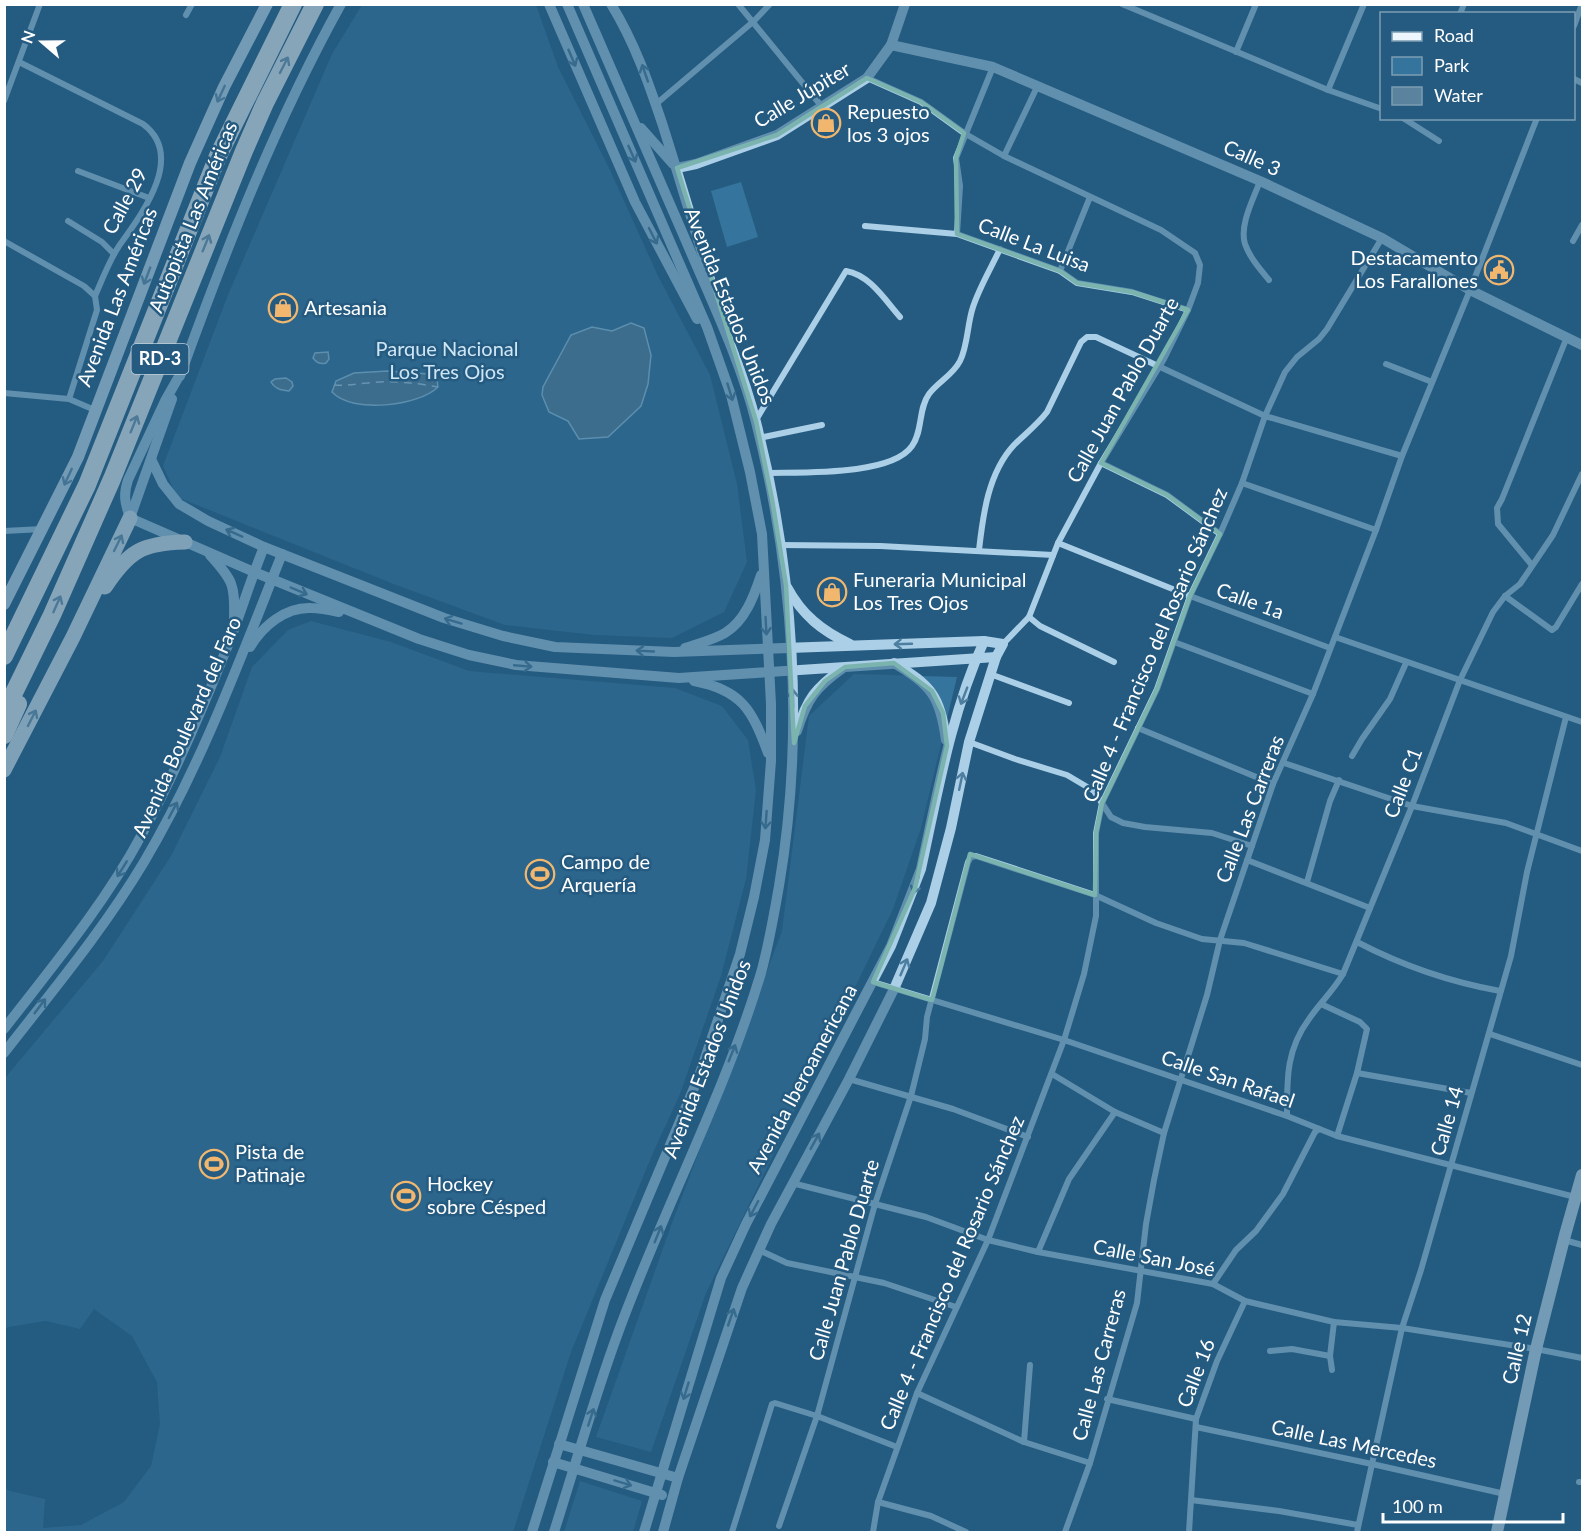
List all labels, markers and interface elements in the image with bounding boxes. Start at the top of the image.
north arrow [12,12,72,72]
legend [1380,12,1575,120]
text: Road [1434,24,1474,46]
text: N [16,28,38,46]
one-way arrow [567,49,578,67]
text: Park [1434,54,1470,76]
one-way arrow [279,56,291,74]
street label: Calle Júpiter [749,56,855,132]
one-way arrow [639,64,650,83]
one-way arrow [214,84,226,102]
text: Water [1434,84,1483,106]
place label: Repuesto los 3 ojos [847,99,930,146]
shop icon: Repuesto los 3 ojos [810,107,842,139]
street label: Autopista Las Américas [143,118,241,316]
street label: Calle 3 [1220,134,1285,180]
one-way arrow [627,145,638,163]
street label: Calle 29 [97,163,152,238]
street label: Avenida Estados Unidos [680,203,782,408]
street label: Avenida Las Américas [71,204,161,389]
street label: Calle La Luisa [975,212,1094,276]
one-way arrow [647,226,659,244]
one-way arrow [201,234,212,253]
place label: Destacamento Los Farallones [1351,245,1478,292]
public building icon: Destacamento Los Farallones [1483,254,1515,286]
one-way arrow [141,266,152,285]
shop icon: Artesania [267,292,299,324]
street label: Calle Juan Pablo Duarte [1061,293,1183,487]
place label: Artesania [304,295,387,319]
park label: Parque Nacional Los Tres Ojos [376,336,518,383]
road number: RD-3 [132,344,188,374]
one-way arrow [725,382,736,401]
one-way arrow [129,416,140,434]
one-way arrow [62,468,74,486]
street label: Calle 4 - Francisco del Rosario Sánchez [1077,484,1231,805]
one-way arrow [225,527,243,538]
one-way arrow [112,535,124,553]
place label: Funeraria Municipal Los Tres Ojos [853,567,1026,614]
shop icon: Funeraria Municipal Los Tres Ojos [816,576,848,608]
street label: Calle 1a [1213,577,1287,623]
one-way arrow [290,586,308,597]
one-way arrow [52,595,63,613]
street label: Avenida Boulevard del Faro [127,613,246,841]
one-way arrow [444,615,463,626]
one-way arrow [761,615,772,635]
one-way arrow [893,638,913,650]
one-way arrow [636,645,656,656]
one-way arrow [513,661,533,672]
one-way arrow [958,686,969,705]
one-way arrow [788,689,799,709]
one-way arrow [26,710,38,727]
street label: Calle Las Carreras [1210,731,1288,886]
street label: Calle C1 [1378,744,1426,821]
one-way arrow [956,772,967,792]
one-way arrow [168,802,179,820]
one-way arrow [761,810,772,830]
place label: Campo de Arquería [561,849,650,896]
sports icon: Campo de Arquería [524,858,556,890]
one-way arrow [115,860,127,877]
one-way arrow [909,875,920,894]
street label: Avenida Estados Unidos [657,956,755,1161]
one-way arrow [899,959,910,977]
street label: Avenida Iberoamericana [741,980,861,1177]
one-way arrow [34,999,47,1015]
street label: Calle San Rafael [1158,1044,1298,1112]
one-way arrow [727,1045,738,1063]
street label: Calle 14 [1425,1083,1468,1158]
street label: Calle 4 - Francisco del Rosario Sánchez [874,1112,1028,1433]
one-way arrow [809,1133,821,1150]
place label: Pista de Patinaje [235,1139,305,1186]
sports icon: Pista de Patinaje [198,1148,230,1180]
street label: Calle Juan Pablo Duarte [803,1156,883,1363]
place label: Hockey sobre Césped [427,1171,546,1218]
sports icon: Hockey sobre Césped [390,1180,422,1212]
one-way arrow [748,1200,760,1217]
one-way arrow [653,1225,664,1244]
street label: Calle San José [1091,1233,1217,1281]
street label: Calle Las Carreras [1066,1286,1130,1443]
one-way arrow [727,1308,738,1327]
street label: Calle 12 [1496,1311,1536,1386]
street label: Calle 16 [1171,1335,1219,1410]
one-way arrow [680,1381,691,1400]
one-way arrow [586,1408,597,1427]
street label: Calle Las Mercedes [1269,1414,1439,1472]
one-way arrow [613,1478,632,1489]
scale bar [1383,1486,1563,1524]
text: 100 m [1392,1495,1443,1517]

